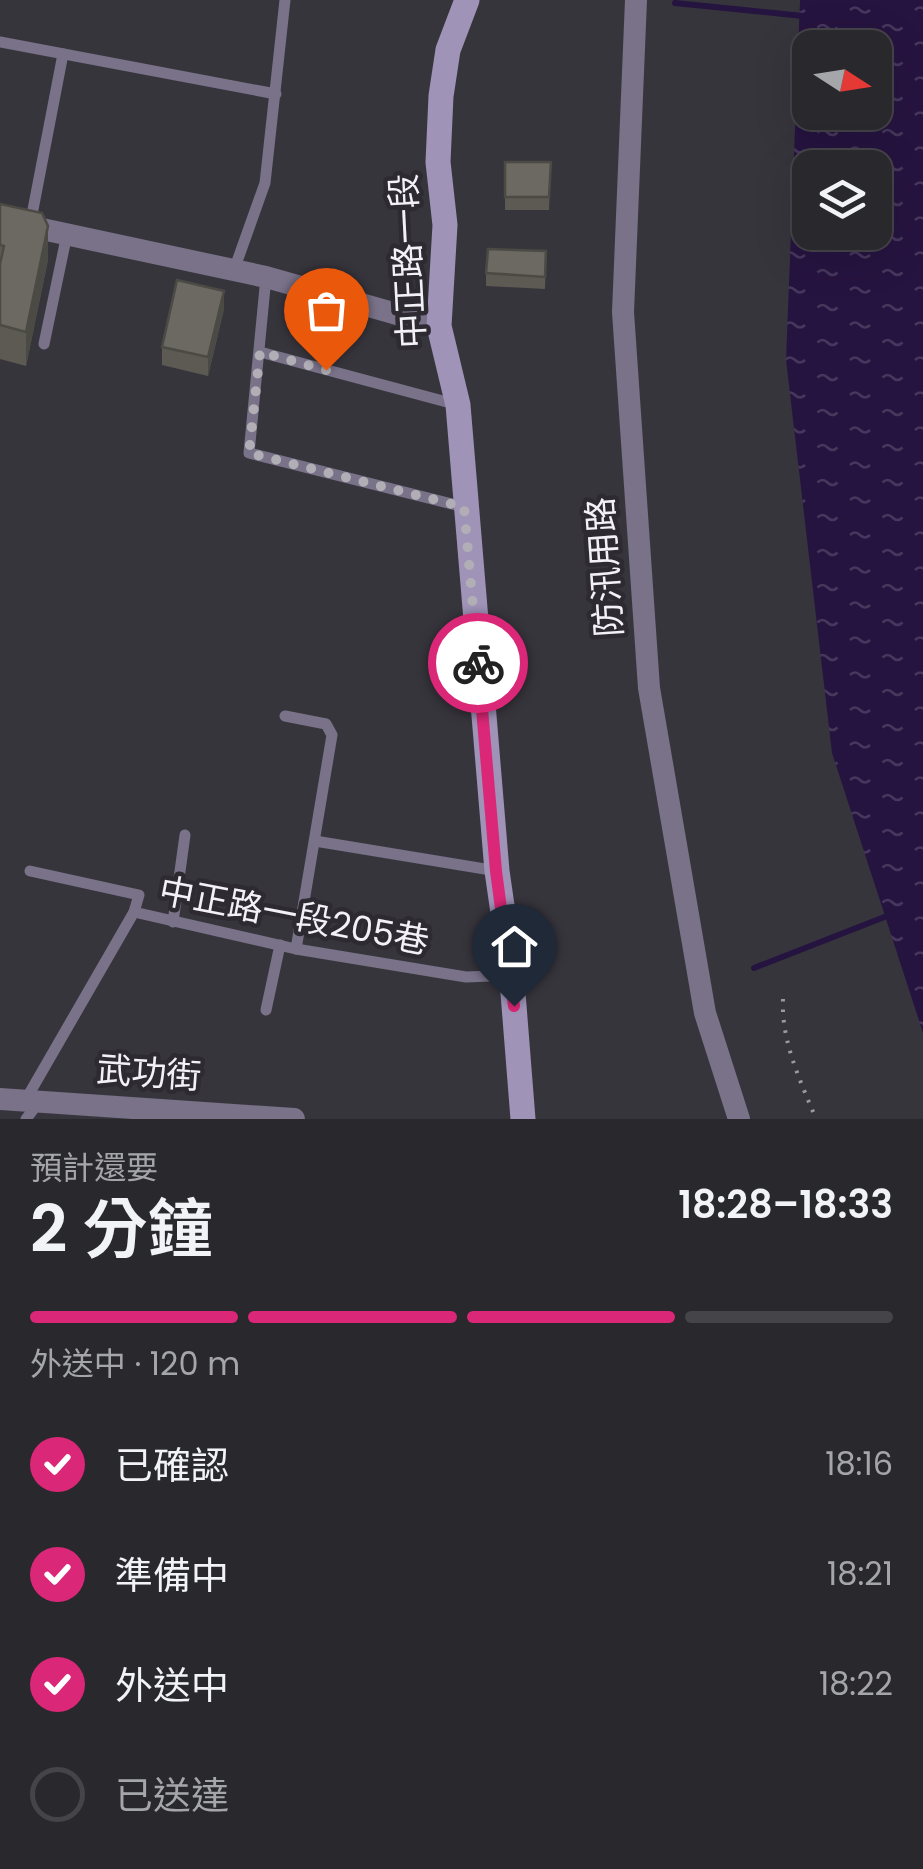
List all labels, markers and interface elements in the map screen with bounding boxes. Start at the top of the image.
north arrow [792,30,892,130]
map controls [792,30,892,250]
button: layers [792,150,892,250]
street label: 中正路一段 [378,172,437,350]
pin [284,268,369,371]
icon: bag [299,283,354,338]
street label: 防汛用路 [575,495,634,639]
courier [428,613,528,713]
icon: bike [451,636,506,691]
street label: 中正路一段205巷 [155,865,433,966]
pin [472,904,557,1007]
icon: home [487,919,542,974]
street label: 武功街 [95,1044,203,1101]
text: 預計還要 [30,1145,158,1190]
text: 18:28–18:33 [678,1178,893,1231]
text: 2 分鐘 [30,1184,213,1275]
text: 外送中 · 120 m [30,1341,240,1386]
icon: check [30,1437,85,1492]
text: 已確認 [115,1439,229,1492]
text: 18:16 [825,1441,893,1486]
icon: check [30,1547,85,1602]
text: 準備中 [115,1549,229,1602]
text: 18:21 [827,1551,893,1596]
icon: check [30,1657,85,1712]
text: 外送中 [115,1659,229,1712]
text: 18:22 [819,1661,893,1706]
text: 已送達 [115,1769,229,1822]

